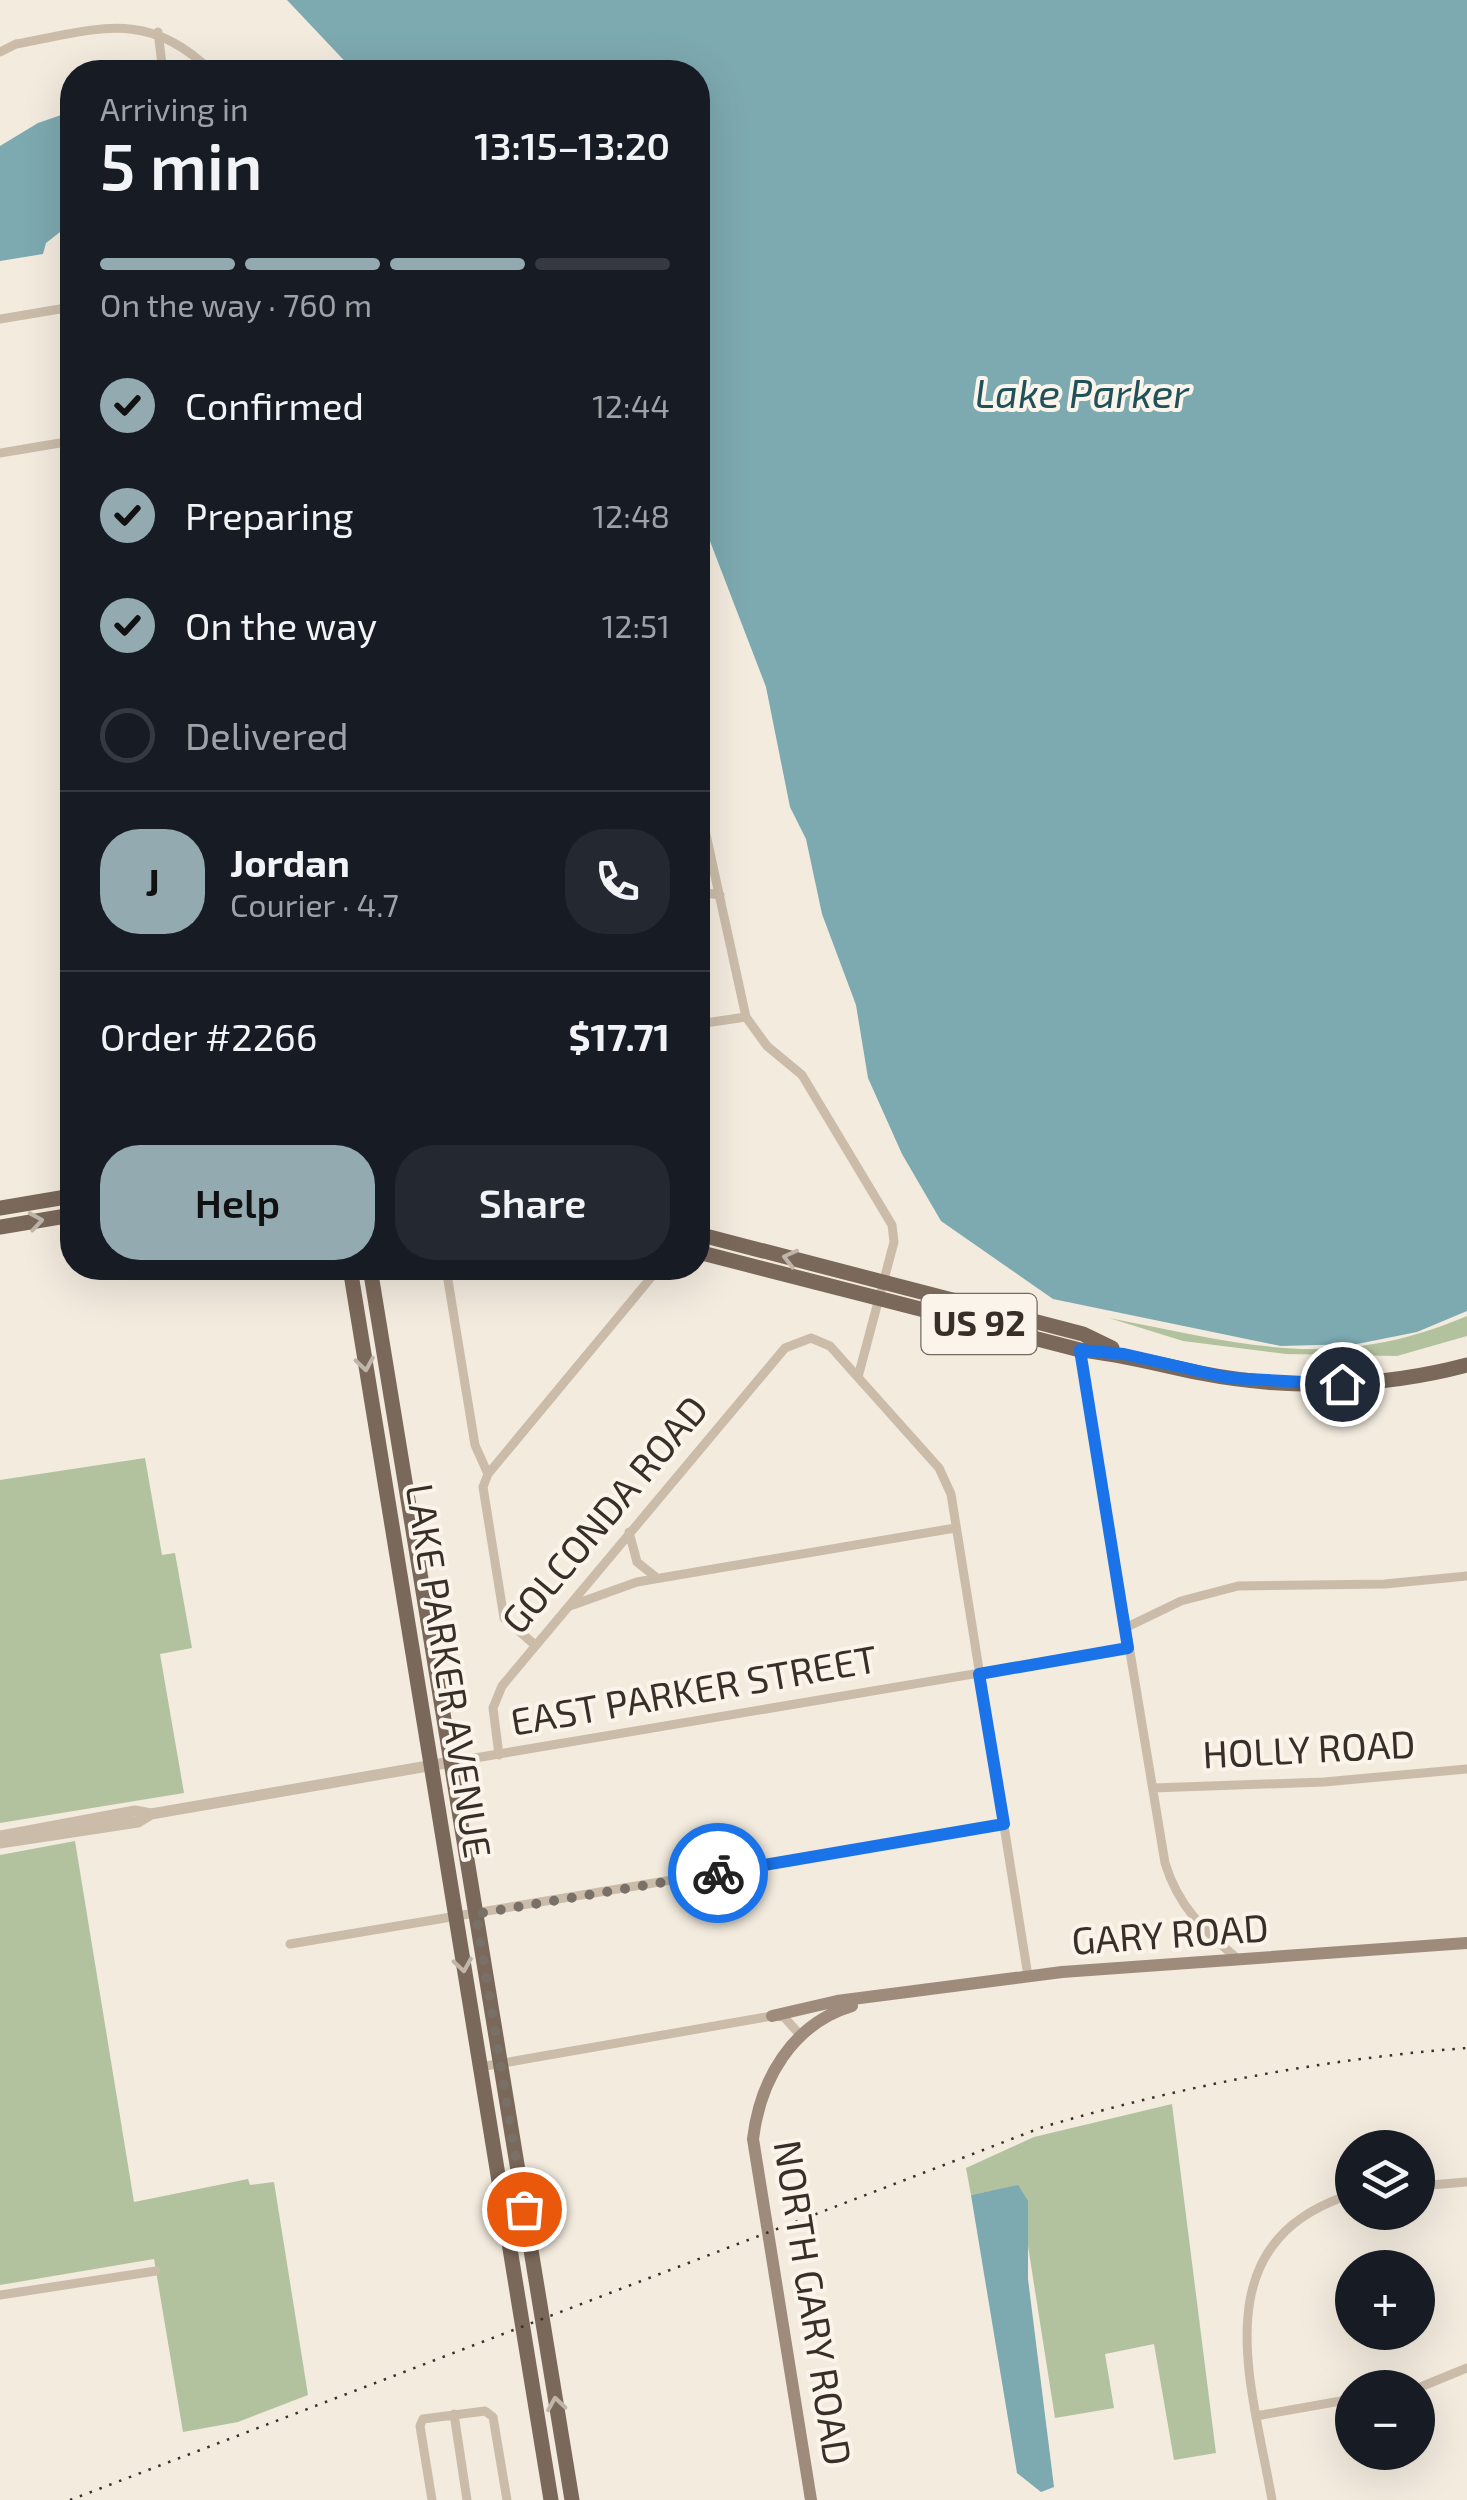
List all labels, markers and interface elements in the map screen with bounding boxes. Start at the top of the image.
text: Arriving in [100,89,249,127]
text: 13:15–13:20 [474,122,670,168]
text: 5 min [100,125,263,203]
text: On the way · 760 m [100,285,372,323]
water label: Lake Parker [975,368,1190,416]
icon: check [100,378,155,433]
text: Confirmed [185,382,364,428]
text: 12:44 [592,386,670,424]
icon: check [100,488,155,543]
text: Preparing [185,492,353,538]
text: 12:48 [593,496,670,534]
icon: check [100,598,155,653]
text: On the way [185,602,377,648]
text: 12:51 [602,606,670,644]
text: Delivered [185,712,349,758]
button: phone [565,829,670,934]
text: Jordan [230,839,350,885]
text: J [145,858,160,904]
text: Courier · 4.7 [230,885,399,923]
text: Order #2266 [100,1013,318,1059]
text: $17.71 [569,1013,670,1059]
button: Help [100,1145,375,1260]
button: Share [395,1145,670,1260]
one-way arrow [28,1211,45,1232]
one-way arrow [782,1248,799,1269]
road number: US 92 [922,1294,1036,1354]
pin [1300,1342,1385,1427]
one-way arrow [354,1355,375,1372]
icon: home [1315,1357,1370,1412]
street label: GOLCONDA ROAD [491,1386,716,1642]
street label: LAKE PARKER AVENUE [398,1480,502,1861]
street label: EAST PARKER STREET [507,1634,880,1744]
street label: HOLLY ROAD [1201,1719,1416,1777]
courier [668,1823,768,1923]
icon: bike [691,1846,746,1901]
street label: GARY ROAD [1070,1903,1270,1963]
one-way arrow [452,1956,473,1973]
map controls [1335,2130,1435,2470]
button: layers [1335,2130,1435,2230]
street label: NORTH GARY ROAD [766,2137,862,2468]
pin [482,2167,567,2252]
icon: bag [497,2182,552,2237]
button: + [1335,2250,1435,2350]
button: − [1335,2370,1435,2470]
one-way arrow [546,2396,567,2412]

